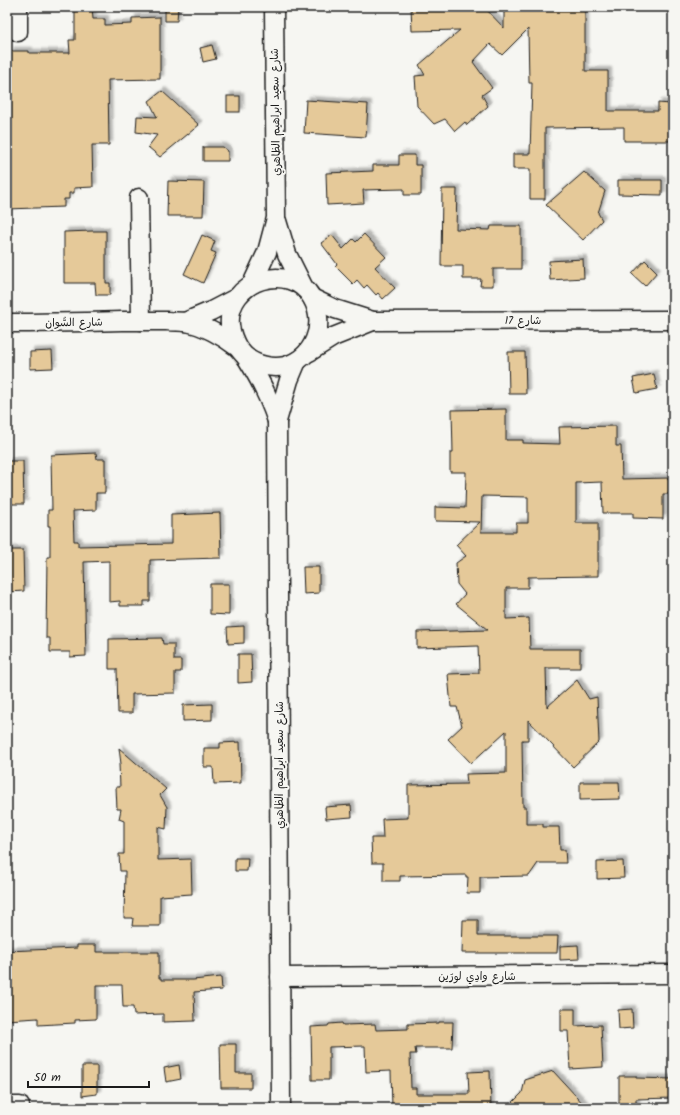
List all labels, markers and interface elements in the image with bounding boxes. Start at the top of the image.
street label: شارع سعيد ابراهيم الظاهري [266,48,286,176]
street label: شارع 17 [505,312,541,330]
street label: شارع السُّوان [45,313,103,333]
street label: شارع سعيد ابراهيم الظاهري [271,701,289,829]
street label: شارع وادِي لورَين [438,968,516,986]
scale bar [28,1063,149,1089]
text: 50 m [34,1068,61,1087]

